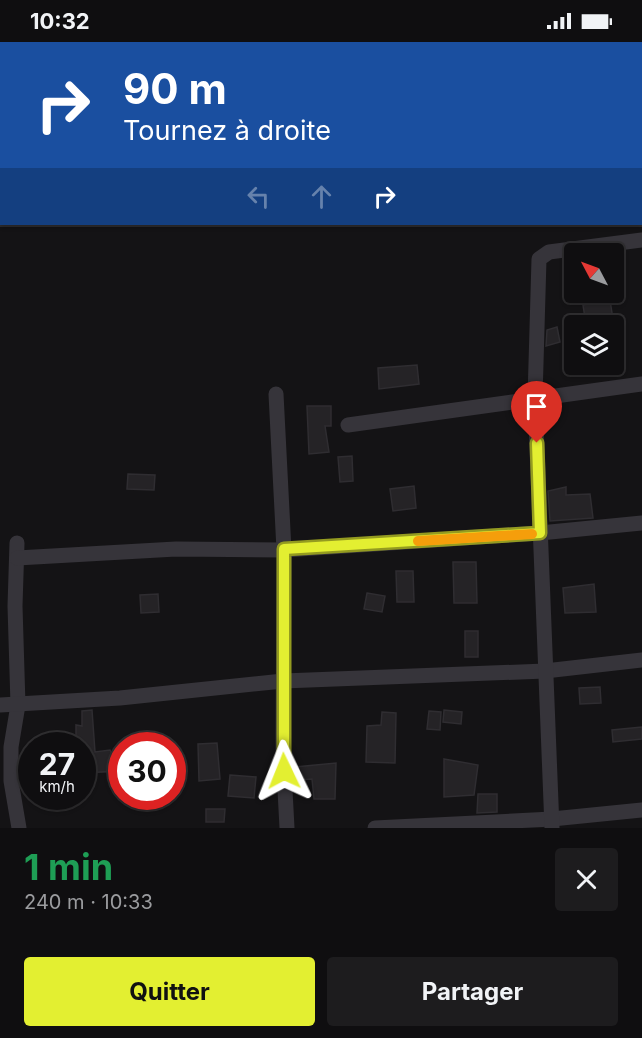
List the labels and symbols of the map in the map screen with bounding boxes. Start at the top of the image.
north arrow [564,243,624,303]
pin [511,381,562,443]
speed limit sign: 30 [108,732,186,810]
position arrow [252,739,316,803]

